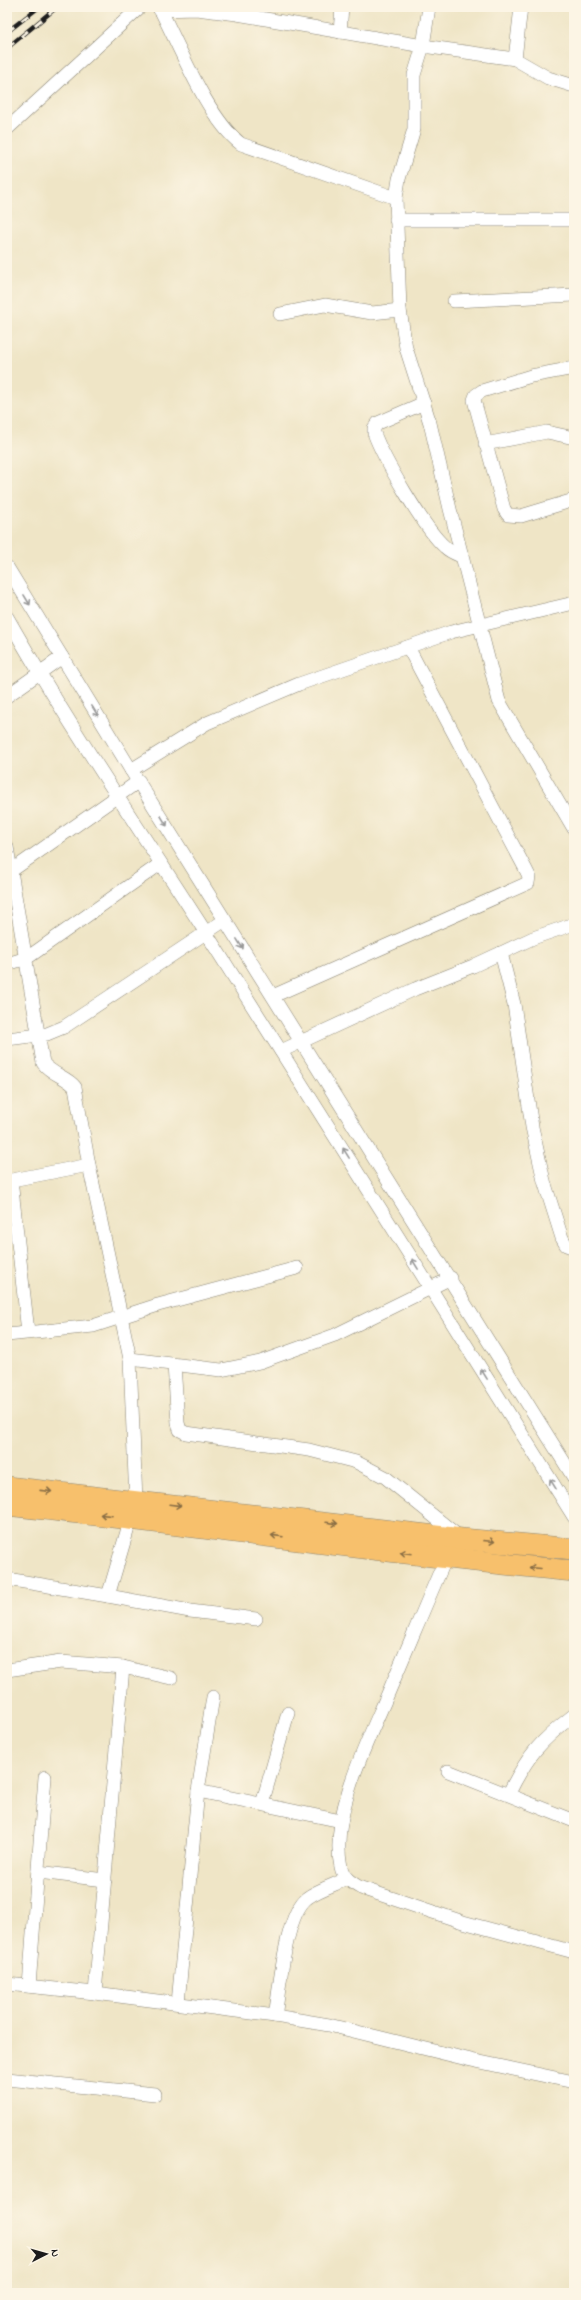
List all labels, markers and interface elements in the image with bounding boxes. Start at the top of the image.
one-way arrow [24,594,32,606]
one-way arrow [91,705,99,716]
one-way arrow [160,815,168,826]
one-way arrow [236,938,244,949]
one-way arrow [341,1148,350,1159]
one-way arrow [411,1258,419,1269]
one-way arrow [480,1369,488,1380]
one-way arrow [549,1478,557,1490]
one-way arrow [39,1487,52,1495]
one-way arrow [168,1502,181,1509]
one-way arrow [100,1512,113,1519]
one-way arrow [325,1520,338,1527]
one-way arrow [271,1532,284,1540]
one-way arrow [482,1537,495,1545]
one-way arrow [400,1549,413,1557]
one-way arrow [529,1564,542,1571]
north arrow [26,2234,66,2274]
text: N [47,2249,63,2258]

